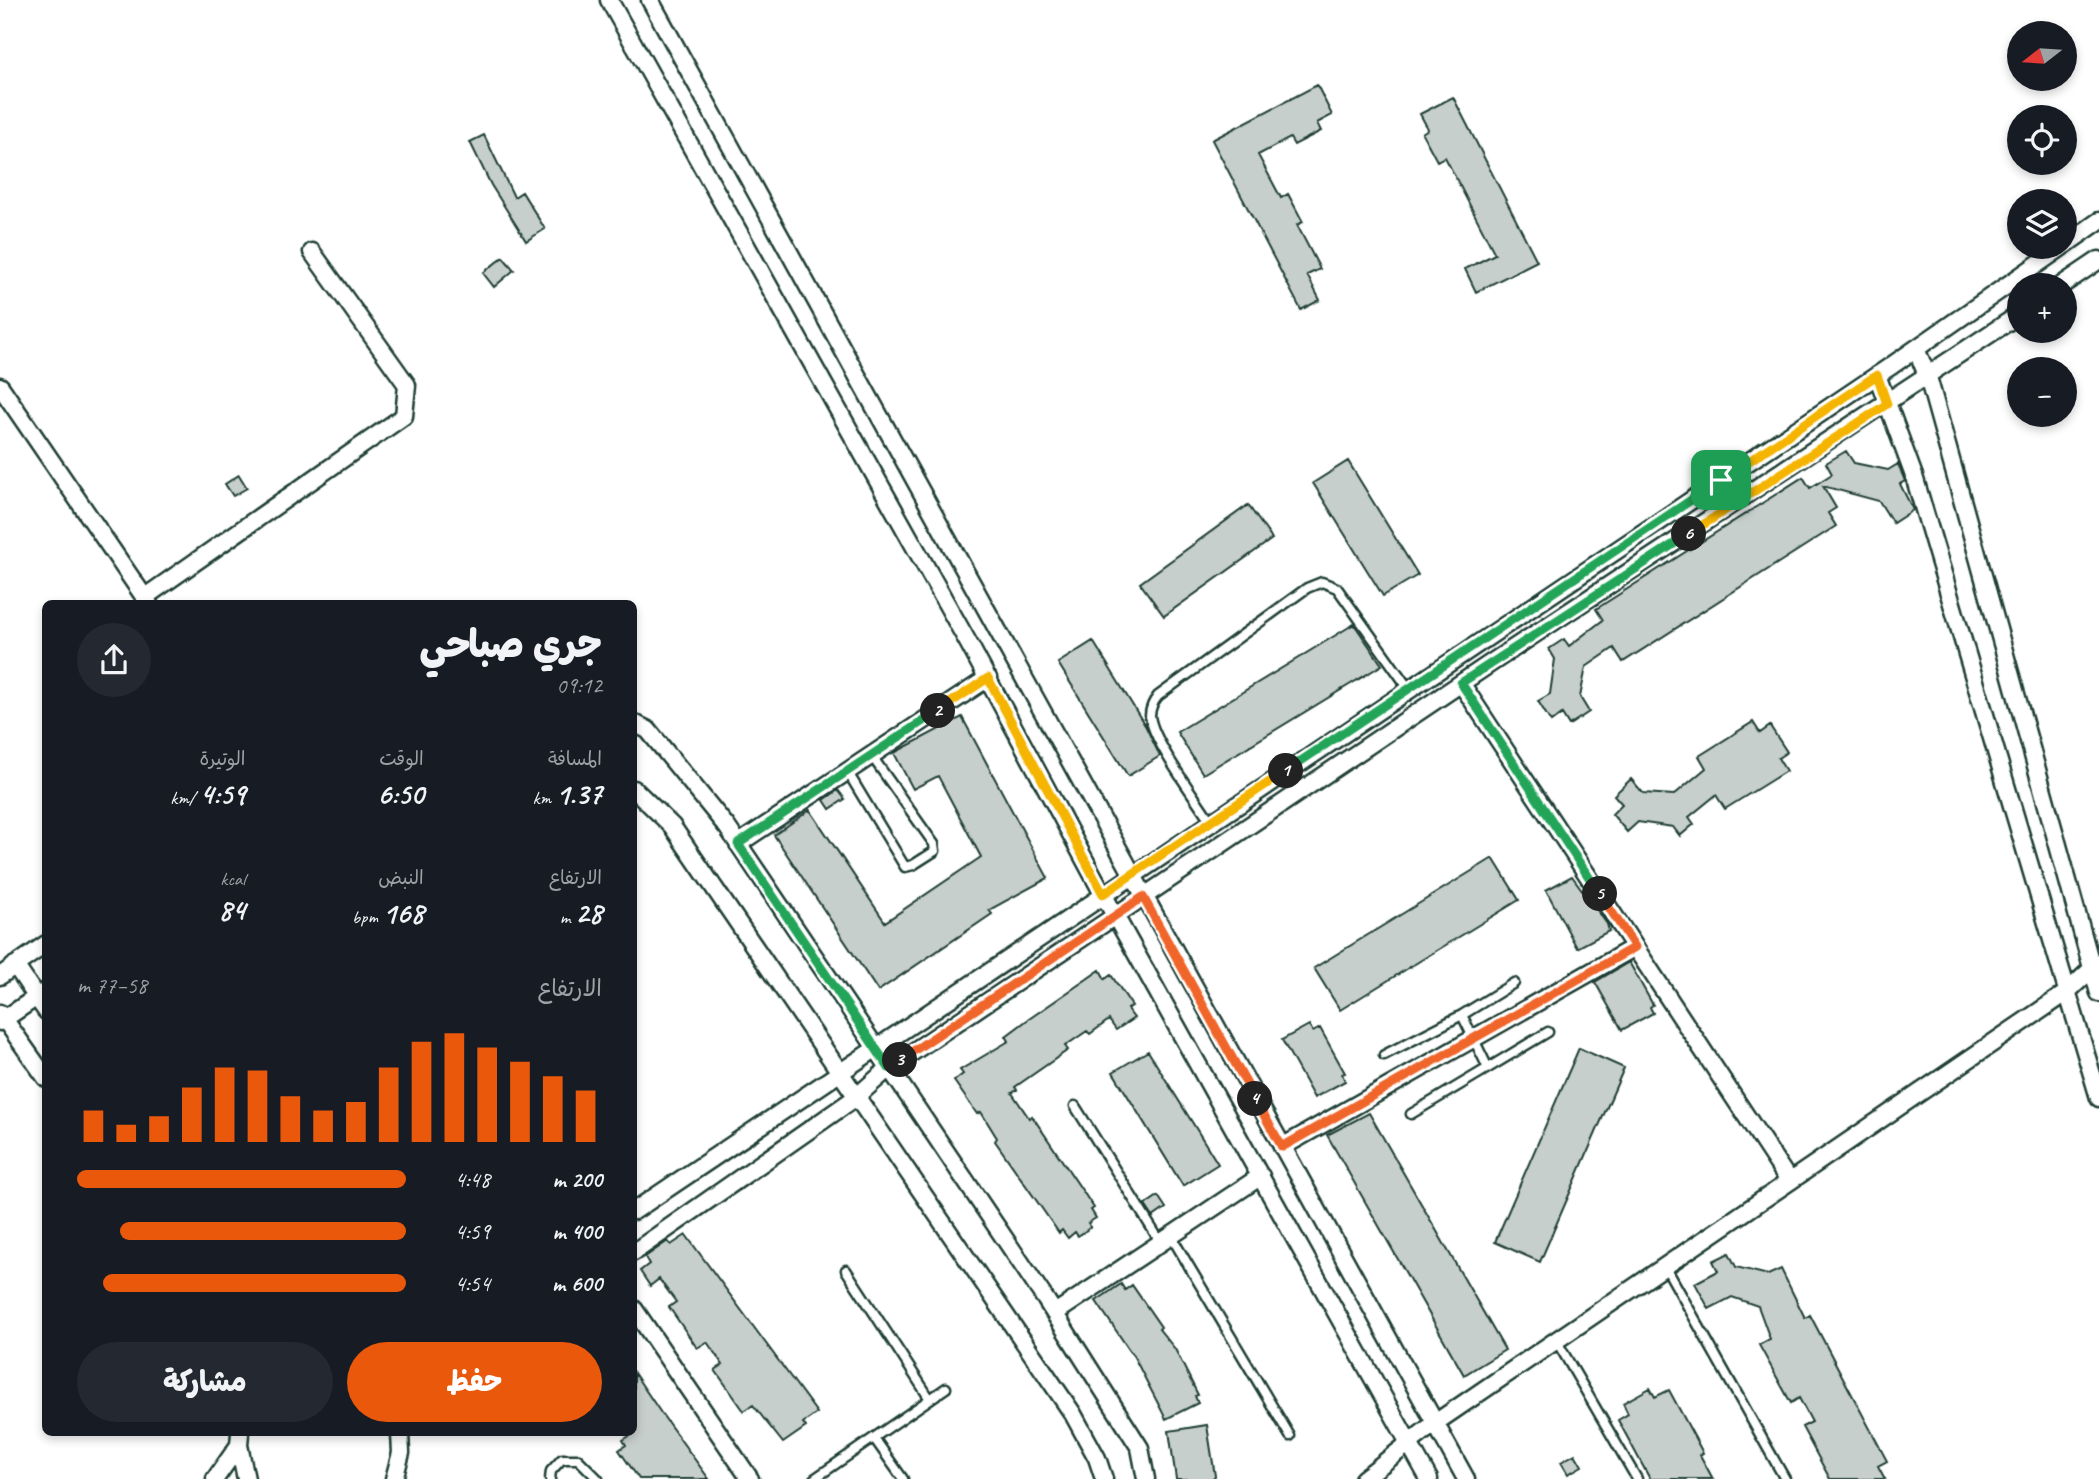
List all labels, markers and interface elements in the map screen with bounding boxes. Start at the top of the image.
north arrow [2007,21,2077,91]
map controls [2007,21,2077,427]
button: locate [2007,105,2077,175]
button: layers [2007,189,2077,259]
button: + [2007,273,2077,343]
button: − [2007,357,2077,427]
pin [1691,450,1751,510]
icon: arrive [1702,461,1740,499]
pin: 6 [1672,516,1706,552]
text: 6 [1684,521,1693,545]
text: جري صباحي [419,621,602,668]
button: share [77,623,151,697]
text: 09:12 [556,671,602,700]
pin: 2 [920,694,956,728]
text: 2 [933,698,942,722]
text: الوتيرة [199,747,245,771]
text: الوقت [379,747,424,771]
text: المسافة [548,747,602,771]
pin: 1 [1268,754,1304,788]
text: 1 [1281,758,1290,782]
text: 4:59 [200,775,245,813]
text: 6:50 [377,775,424,813]
text: 1.37 [556,775,602,813]
text: /km [170,786,200,810]
text: km [532,786,556,810]
text: النبض [378,866,424,890]
text: الارتفاع [549,866,602,890]
text: kcal [220,867,245,891]
pin: 5 [1582,876,1618,912]
text: 5 [1595,881,1604,905]
text: 84 [218,891,245,929]
text: 168 [383,894,424,932]
text: 28 [575,894,602,932]
text: bpm [352,905,383,929]
text: m [560,905,575,929]
text: 58–77 m [77,971,147,1000]
text: الارتفاع [538,974,602,1003]
pin: 3 [883,1042,918,1078]
text: 3 [895,1047,904,1071]
pin: 4 [1238,1082,1272,1116]
text: 4 [1250,1086,1259,1110]
text: 4:48 [454,1165,490,1194]
text: 200 m [552,1165,602,1194]
text: 4:59 [454,1217,490,1246]
text: 400 m [552,1217,602,1246]
text: 4:54 [454,1269,490,1298]
text: 600 m [552,1269,602,1298]
button: مشاركة [77,1342,333,1422]
button: حفظ [347,1342,602,1422]

